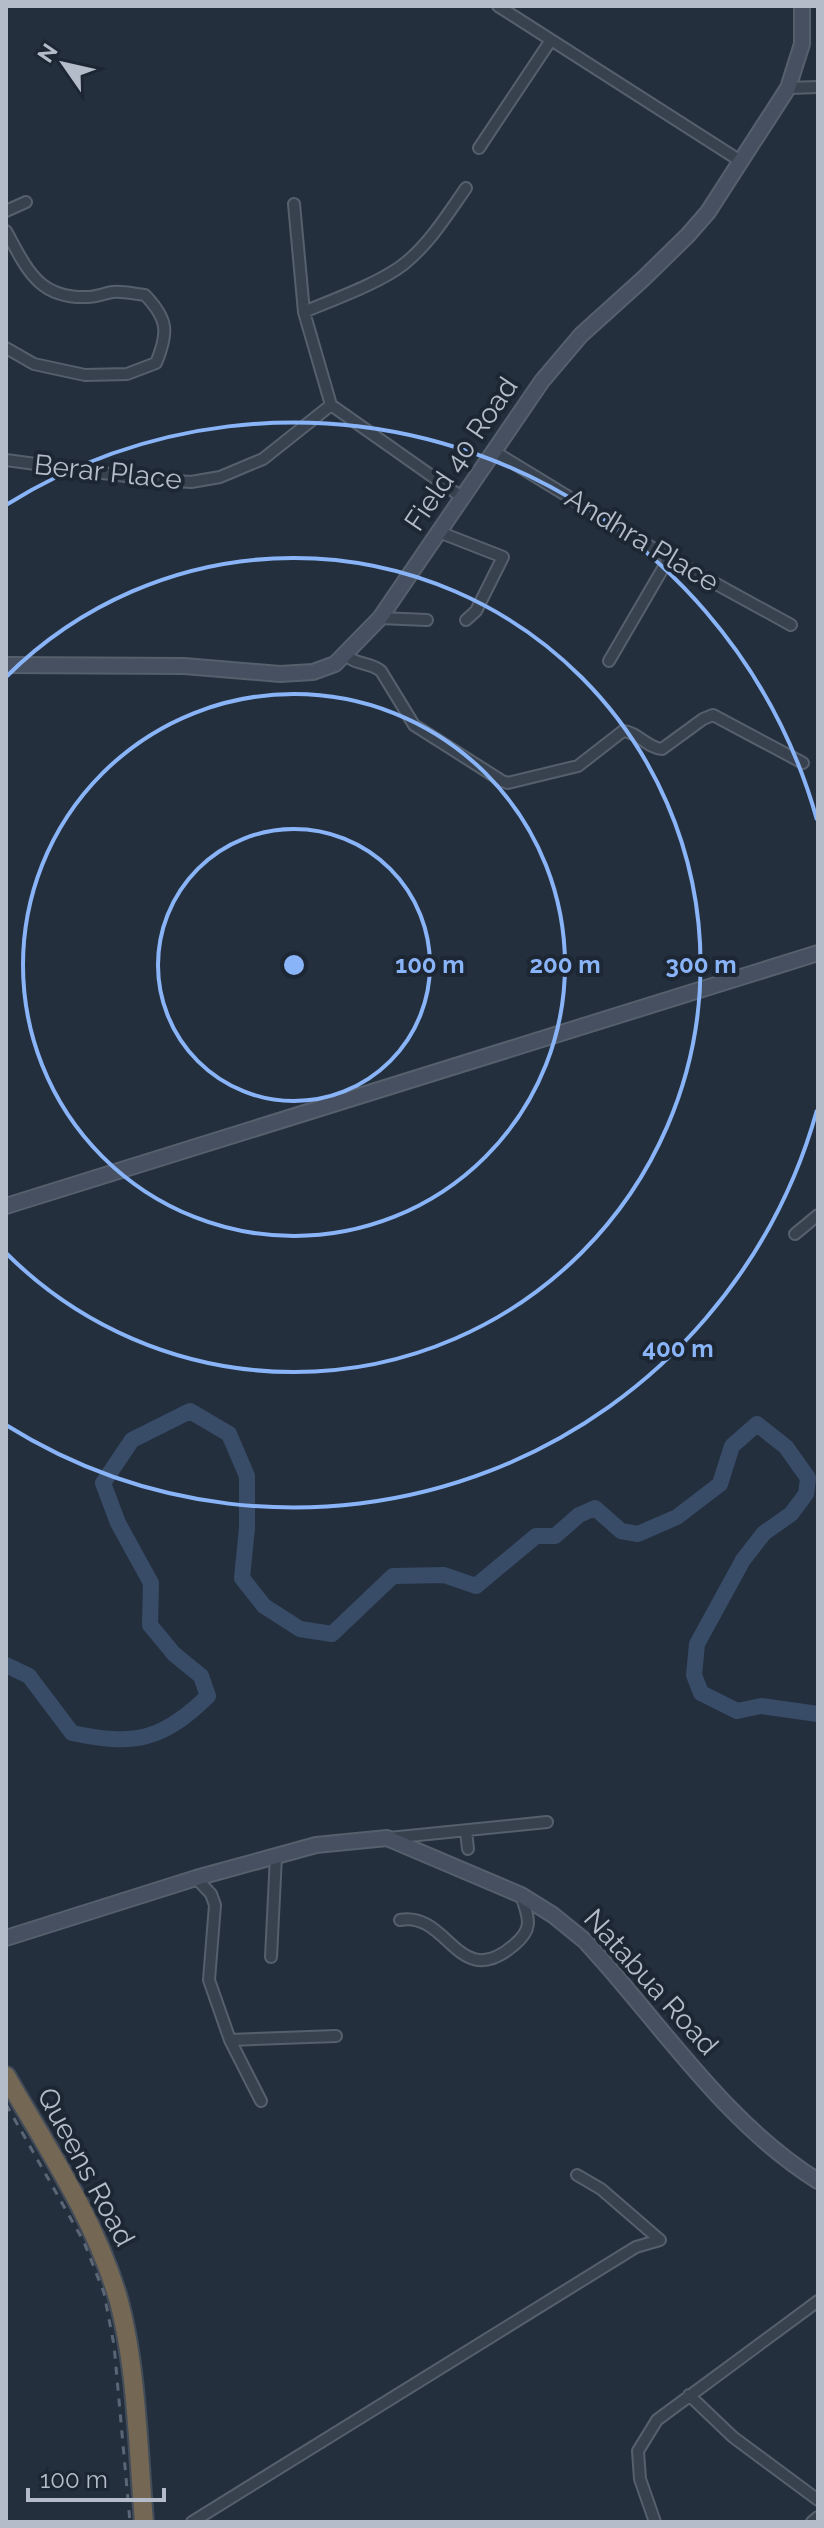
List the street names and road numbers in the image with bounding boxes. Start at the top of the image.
street label: Field 40 Road [398,371,524,537]
street label: Berar Place [32,448,184,496]
street label: Andhra Place [559,481,725,599]
street label: Natabua Road [577,1902,725,2062]
street label: Queens Road [30,2082,142,2252]

